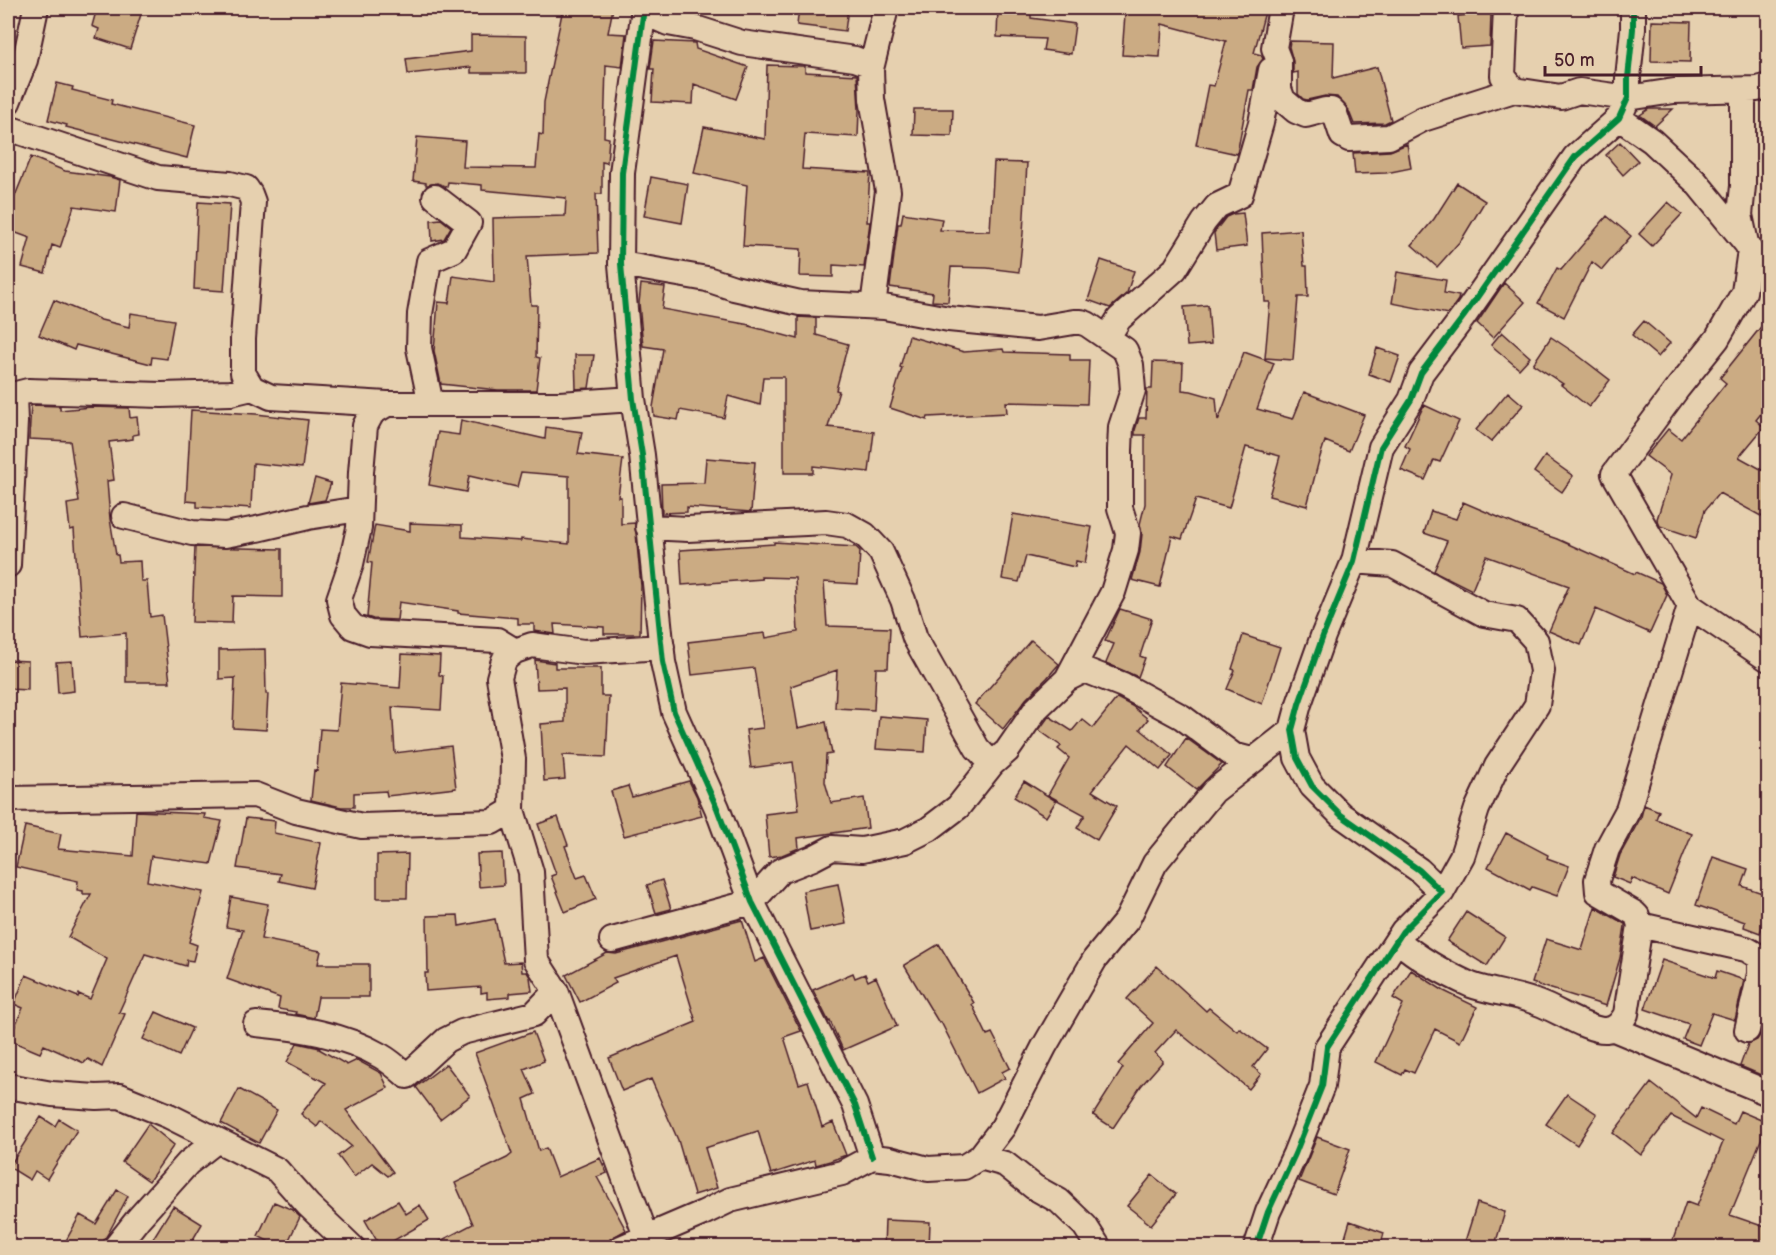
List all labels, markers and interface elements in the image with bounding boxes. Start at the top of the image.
scale bar [1545,39,1701,77]
text: 50 m [1554,50,1595,71]

